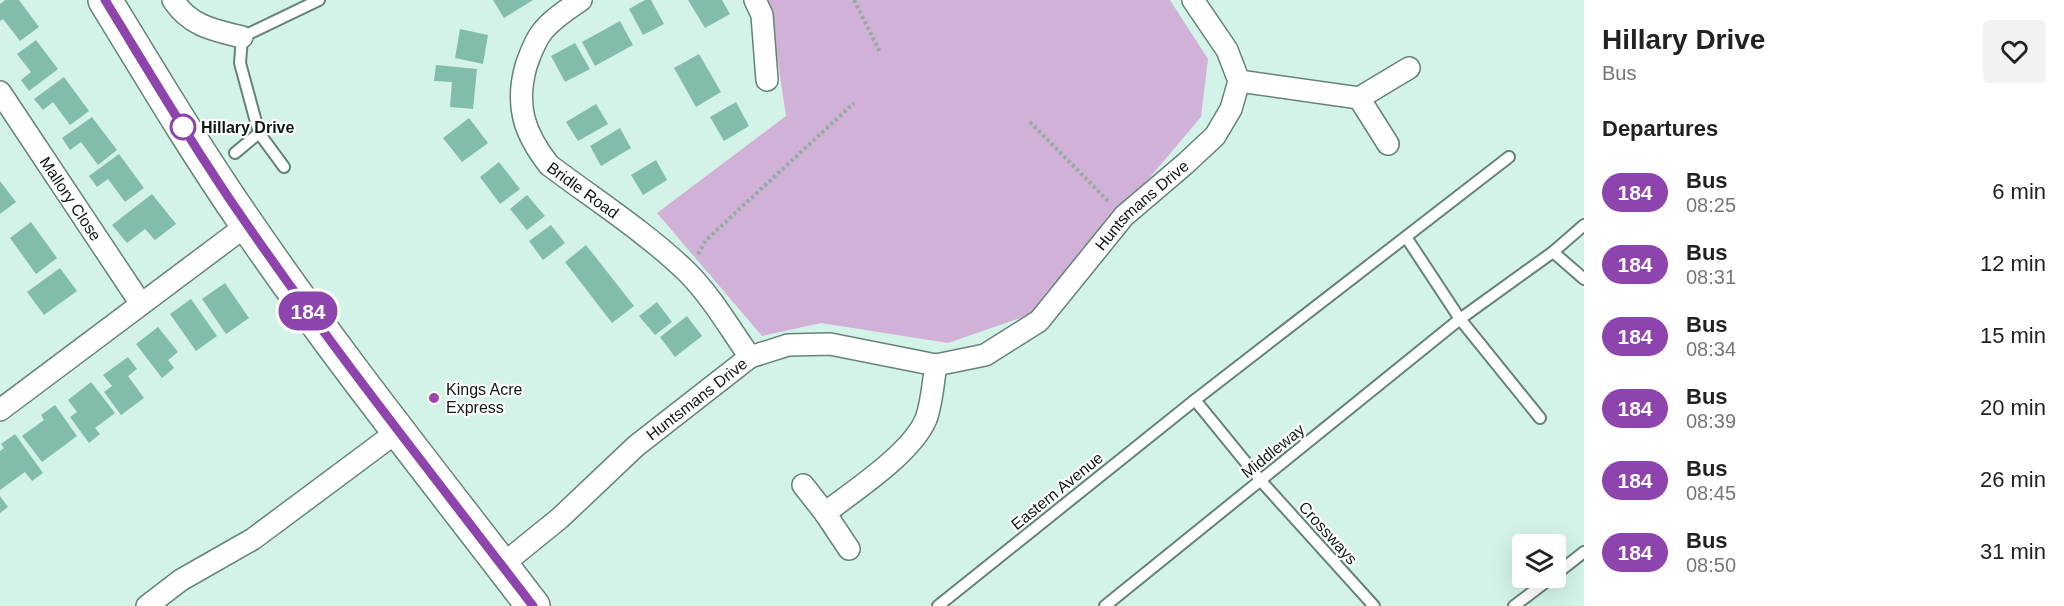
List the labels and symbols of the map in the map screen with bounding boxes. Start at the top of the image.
marker: Hillary Drive [170,114,196,140]
place label: Hillary Drive [201,119,294,136]
street label: Mallory Close [37,153,105,244]
street label: Huntsmans Drive [1091,157,1192,253]
street label: Bridle Road [544,158,622,221]
line badge: 184 [274,292,342,330]
street label: Huntsmans Drive [643,354,750,443]
place label: Kings Acre Express [446,381,523,416]
marker: Kings Acre Express [427,391,441,405]
street label: Middleway [1238,421,1308,481]
street label: Eastern Avenue [1008,449,1106,533]
street label: Crossways [1296,498,1360,568]

